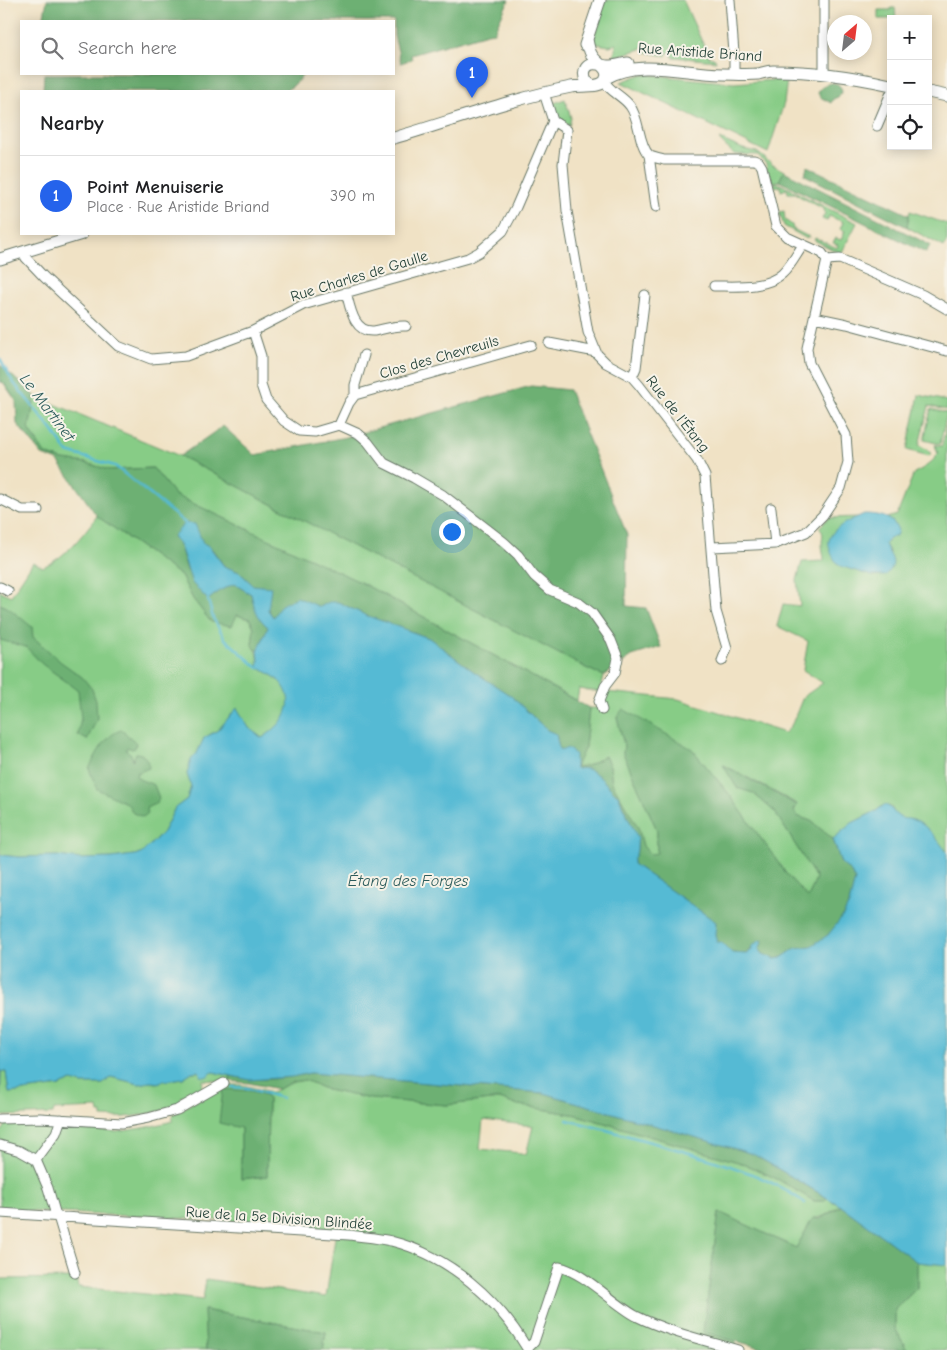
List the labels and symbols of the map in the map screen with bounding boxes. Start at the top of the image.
north arrow [827,15,872,60]
street label: Rue Aristide Briand [637,39,763,65]
pin: 1 [456,57,488,98]
street label: Rue Charles de Gaulle [288,246,430,305]
street label: Clos des Chevreuils [377,331,501,383]
water label: Le Martinet [16,370,79,446]
street label: Rue de l'Étang [642,371,714,456]
your location [439,519,465,545]
water label: Étang des Forges [348,871,469,890]
street label: Rue de la 5e Division Blindée [185,1203,373,1234]

